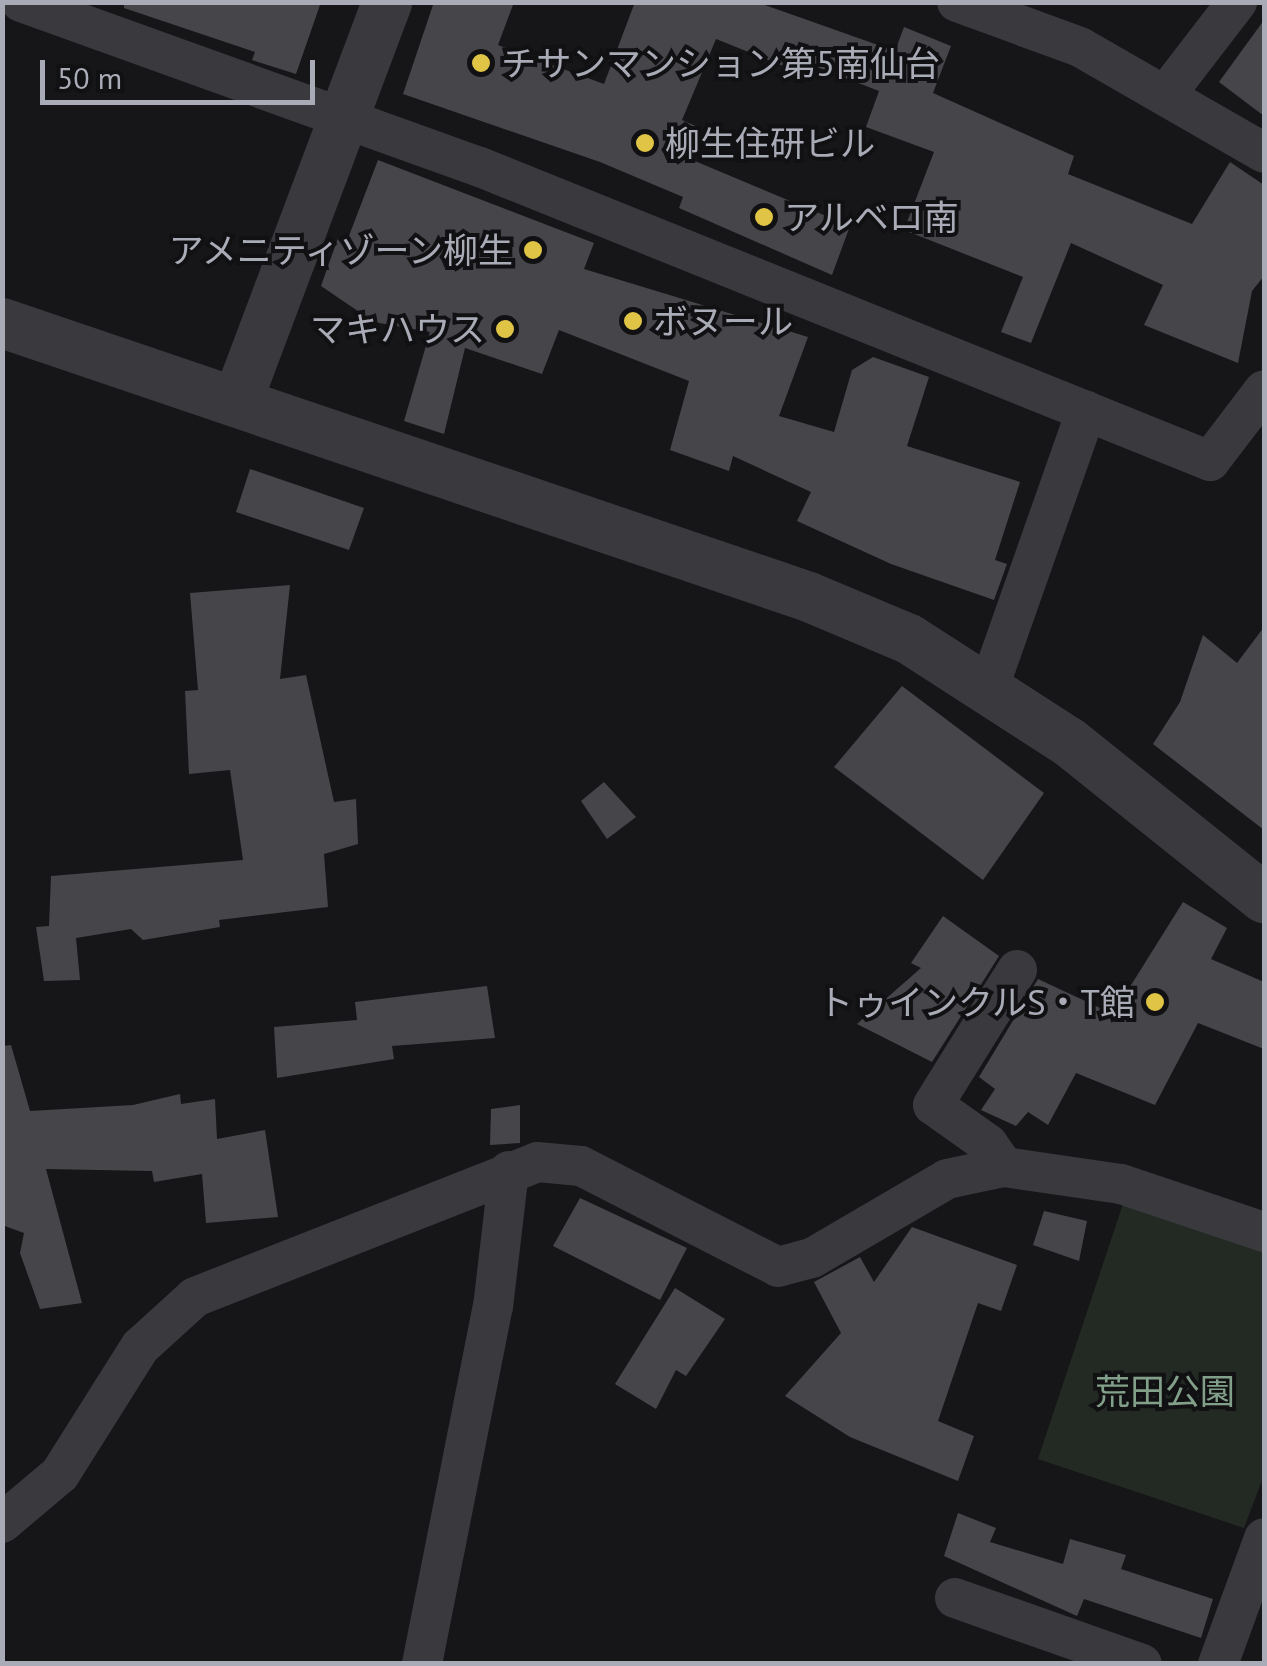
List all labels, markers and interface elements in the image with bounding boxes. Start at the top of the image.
scale bar [45,40,320,102]
place label: チサンマンション第5南仙台 [501,42,940,84]
marker: チサンマンション第5南仙台 [470,52,492,74]
text: 50 m [57,58,122,97]
place label: 柳生住研ビル [665,122,875,164]
marker: 柳生住研ビル [634,132,656,154]
place label: アルベロ南 [784,196,959,238]
marker: アルベロ南 [753,206,775,228]
place label: アメニティゾーン柳生 [163,229,513,271]
marker: アメニティゾーン柳生 [522,239,544,261]
place label: ボヌール [653,300,793,342]
place label: マキハウス [310,308,485,350]
marker: ボヌール [622,310,644,332]
marker: マキハウス [494,318,516,340]
place label: トゥインクルS・T館 [817,981,1135,1023]
marker: トゥインクルS・T館 [1144,991,1166,1013]
park label: 荒田公園 [1095,1370,1235,1412]

